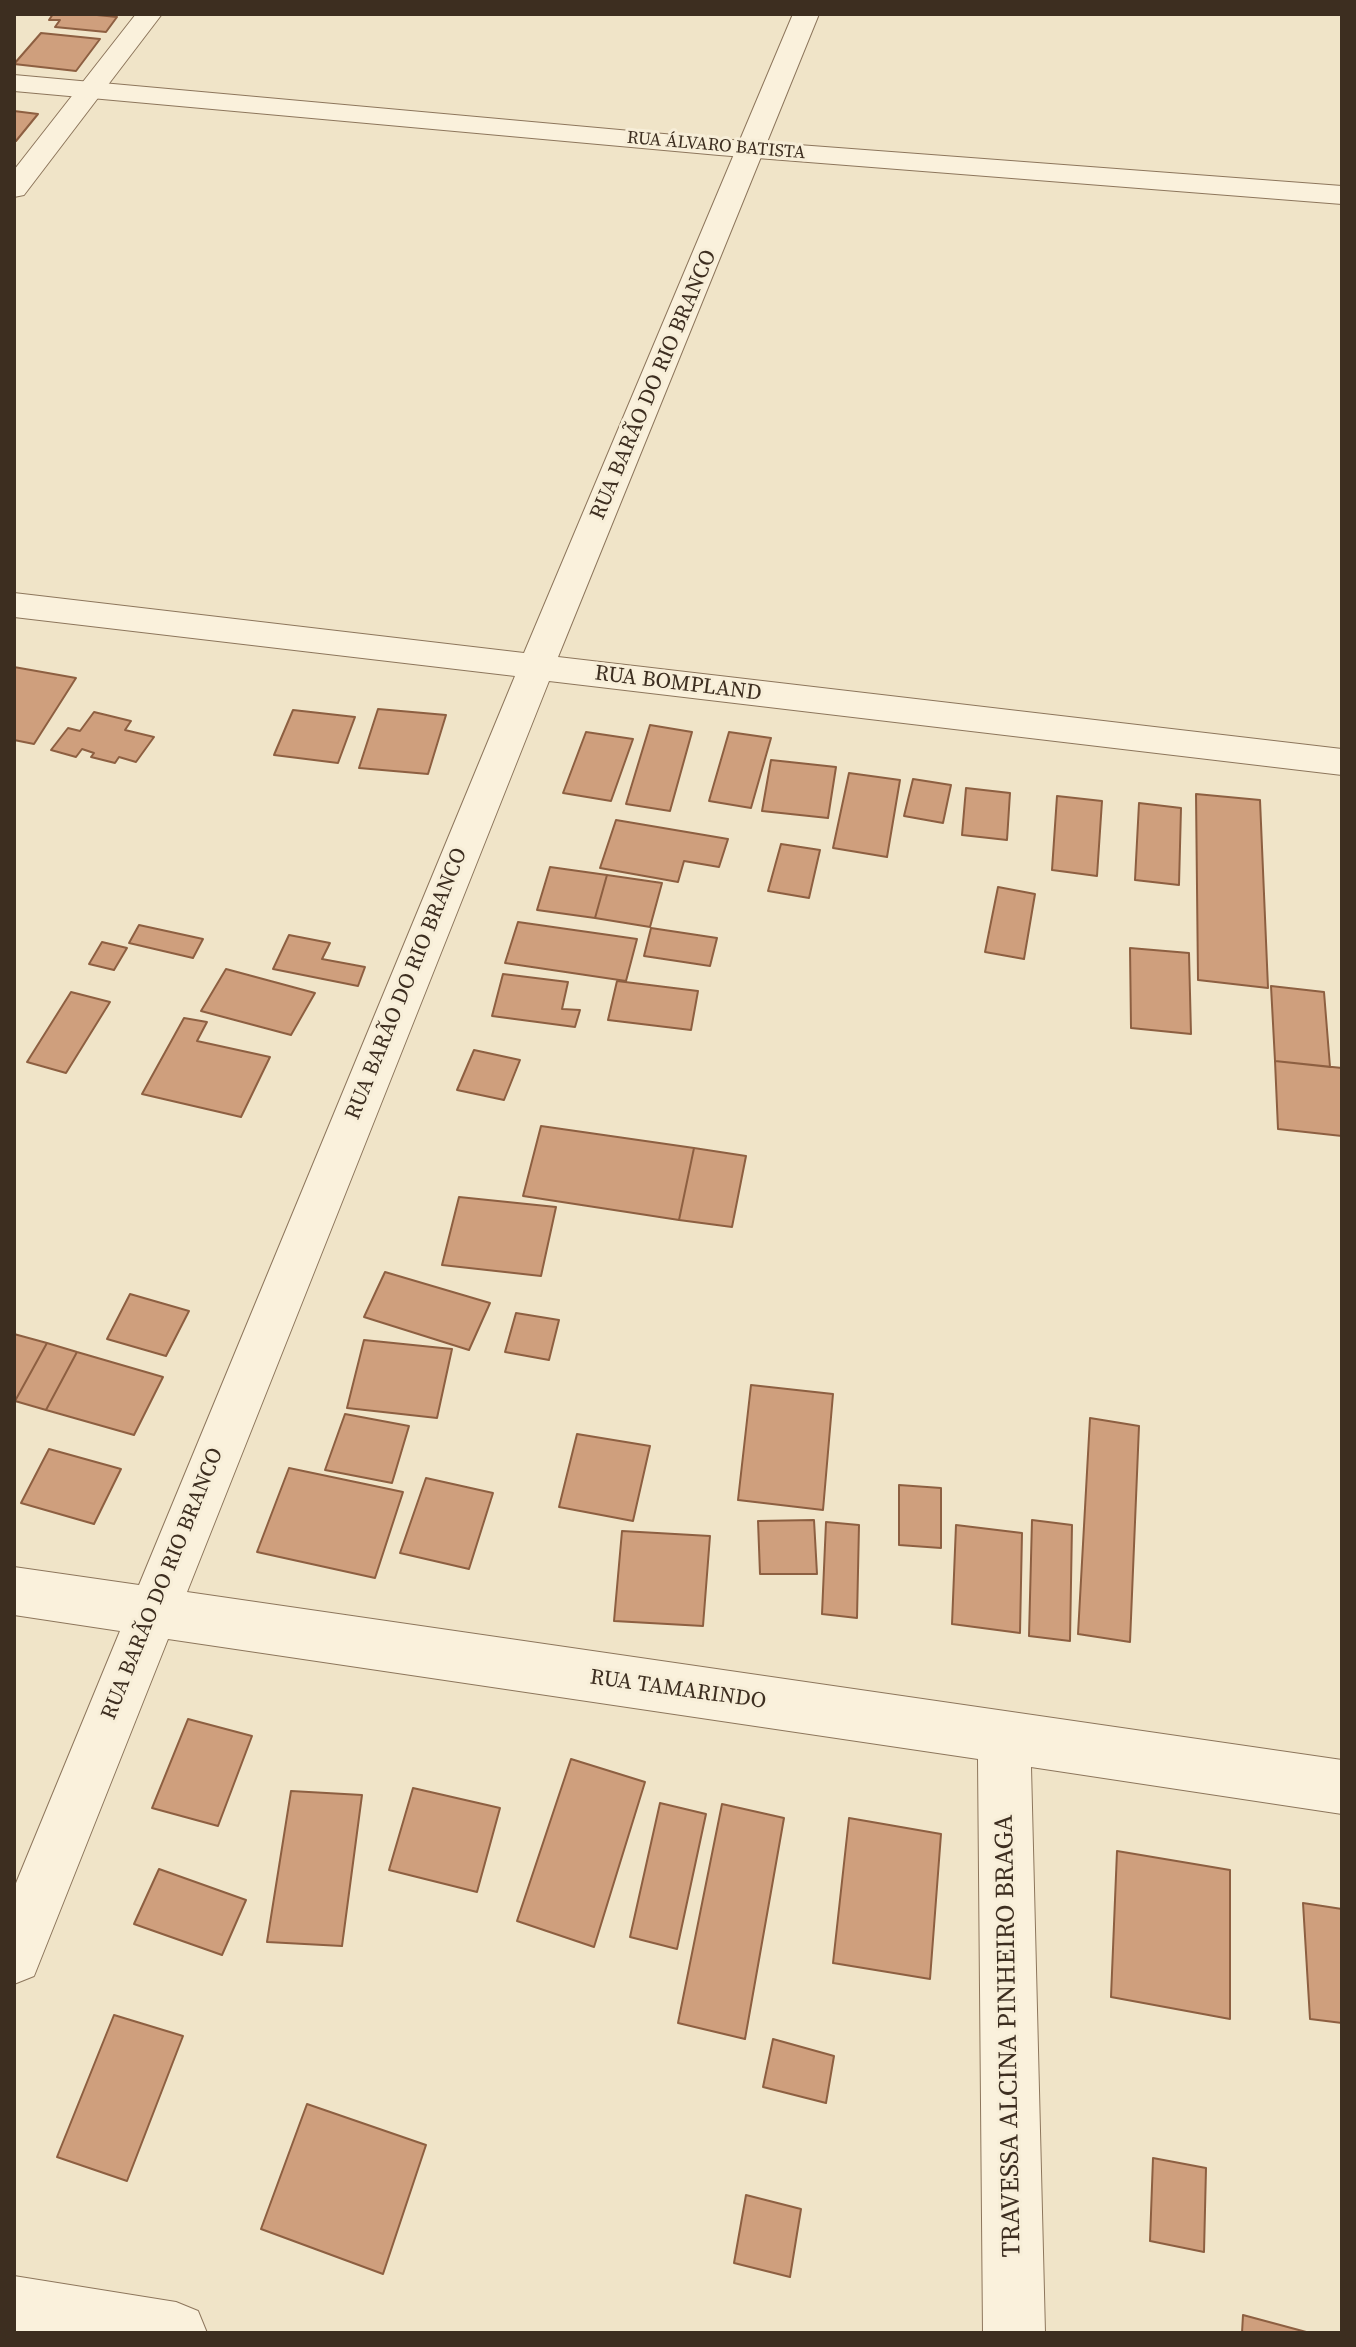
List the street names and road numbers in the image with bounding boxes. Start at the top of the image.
street label: RUA ÁLVARO BATISTA [626,127,806,165]
street label: RUA BARÃO DO RIO BRANCO [585,246,723,524]
street label: RUA BOMPLAND [593,661,763,707]
street label: RUA BARÃO DO RIO BRANCO [340,844,474,1124]
street label: RUA BARÃO DO RIO BRANCO [96,1444,230,1724]
street label: RUA TAMARINDO [588,1665,768,1715]
street label: TRAVESSA ALCINA PINHEIRO BRAGA [990,1814,1028,2258]

